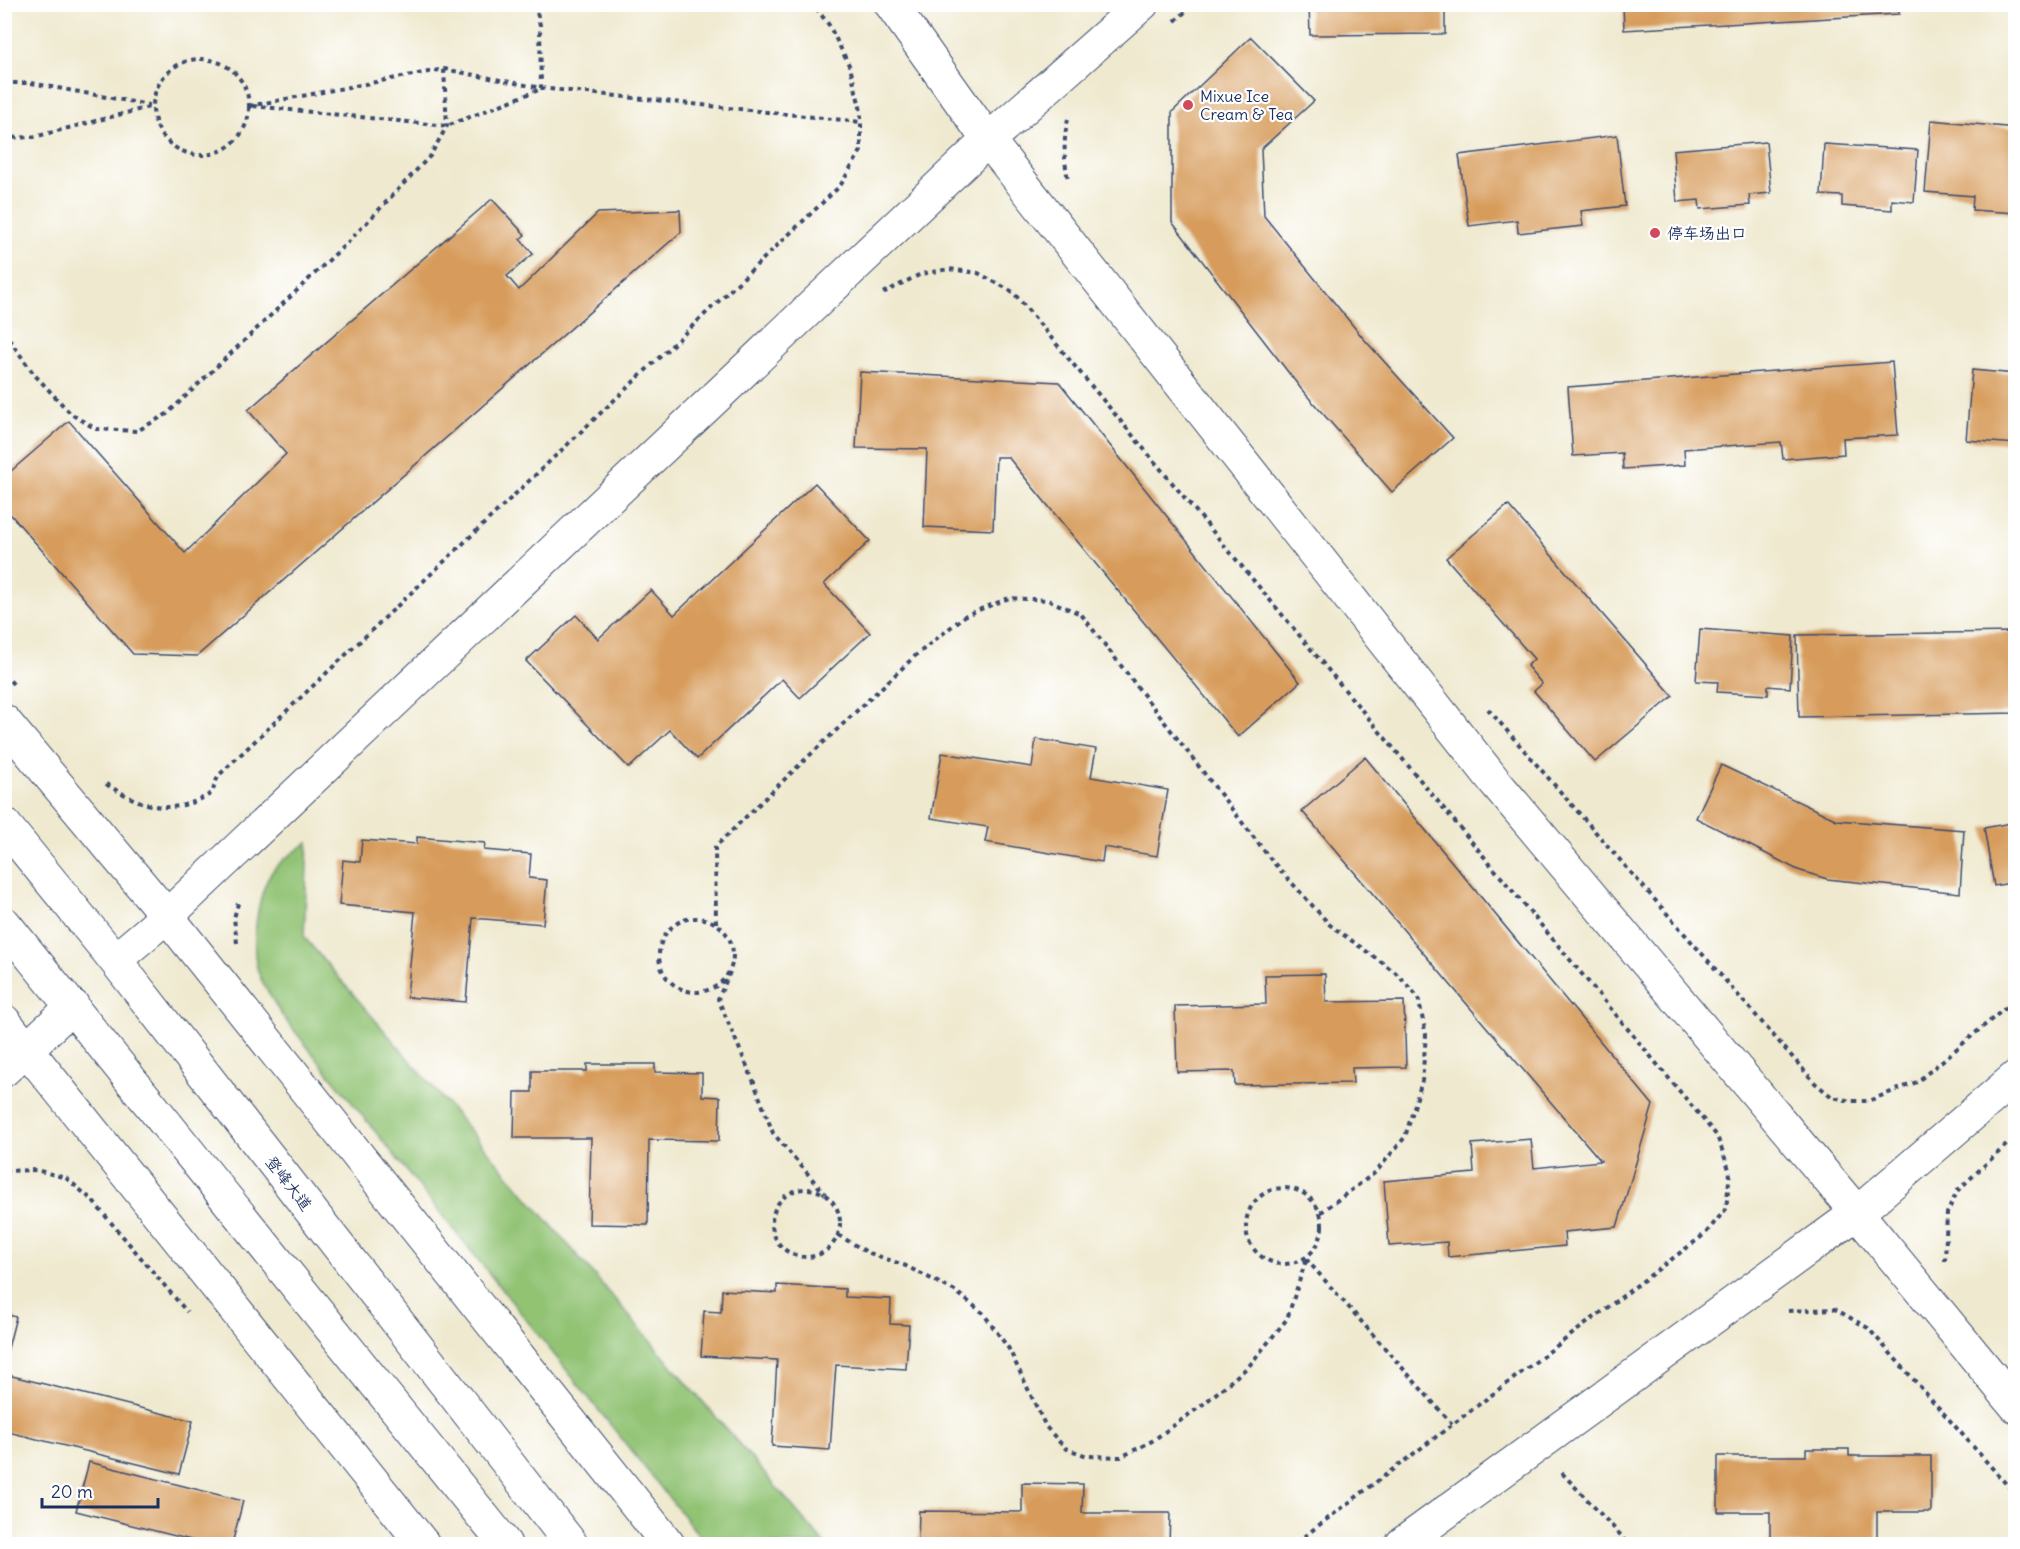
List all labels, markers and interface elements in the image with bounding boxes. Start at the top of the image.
place label: Mixue Ice Cream & Tea [1200,86,1293,124]
marker: Mixue Ice Cream & Tea [1181,98,1195,112]
place label: 停车场出口 [1667,223,1747,243]
marker: 停车场出口 [1648,226,1662,240]
street label: 登峰大道 [261,1152,317,1214]
scale bar [42,1471,158,1509]
text: 20 m [51,1480,93,1503]

